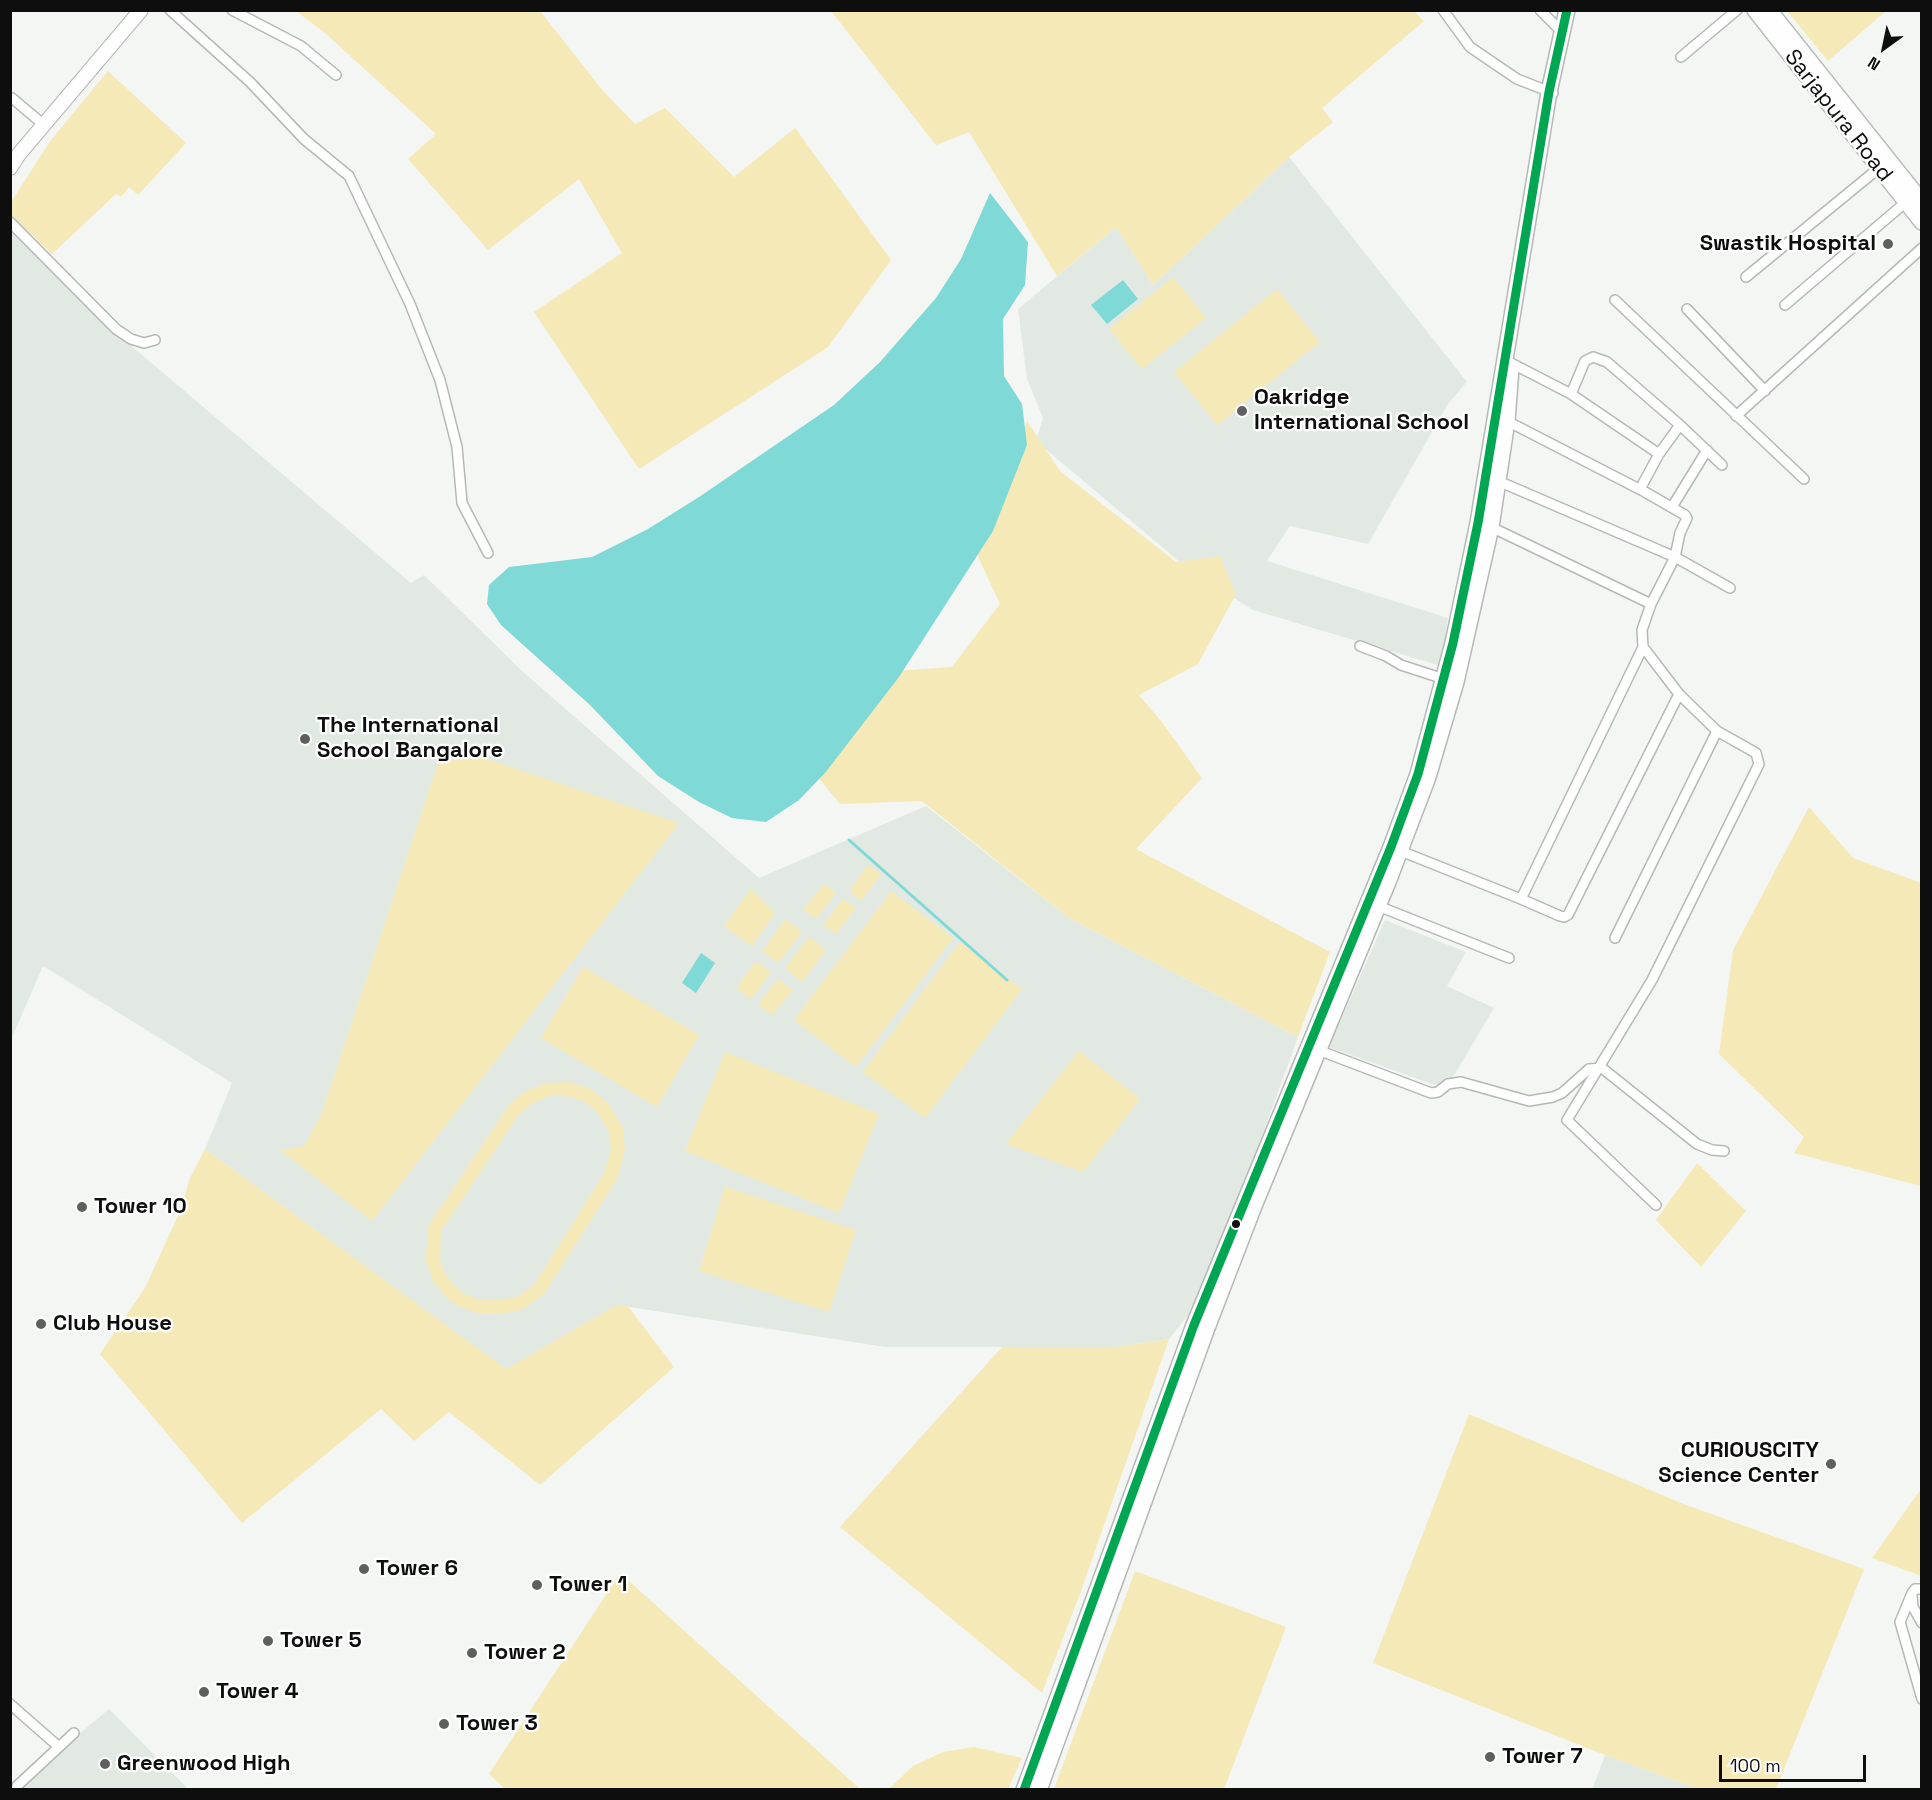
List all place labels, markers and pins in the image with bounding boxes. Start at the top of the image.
place label: Swastik Hospital [1700,231,1876,257]
marker: Swastik Hospital [1881,237,1895,251]
place label: Oakridge International School [1254,385,1469,436]
marker: Oakridge International School [1235,404,1249,418]
place label: The International School Bangalore [317,713,503,764]
marker: The International School Bangalore [298,732,312,746]
place label: Tower 10 [94,1194,187,1220]
marker: Tower 10 [75,1200,89,1214]
unlabelled marker [1230,1218,1242,1230]
place label: Club House [53,1311,172,1337]
marker: Club House [34,1317,48,1331]
place label: CURIOUSCITY Science Center [1658,1438,1819,1490]
marker: CURIOUSCITY Science Center [1824,1457,1838,1471]
place label: Tower 6 [376,1556,458,1582]
marker: Tower 6 [357,1562,371,1576]
place label: Tower 1 [549,1572,627,1598]
marker: Tower 1 [530,1578,544,1592]
place label: Tower 5 [280,1628,362,1654]
marker: Tower 5 [261,1634,275,1648]
place label: Tower 2 [484,1640,566,1666]
marker: Tower 2 [465,1646,479,1660]
place label: Tower 4 [216,1679,298,1705]
marker: Tower 4 [197,1685,211,1699]
place label: Tower 3 [456,1711,538,1737]
marker: Tower 3 [437,1717,451,1731]
place label: Tower 7 [1502,1744,1583,1770]
marker: Tower 7 [1483,1750,1497,1764]
place label: Greenwood High [117,1751,290,1777]
marker: Greenwood High [98,1757,112,1771]

